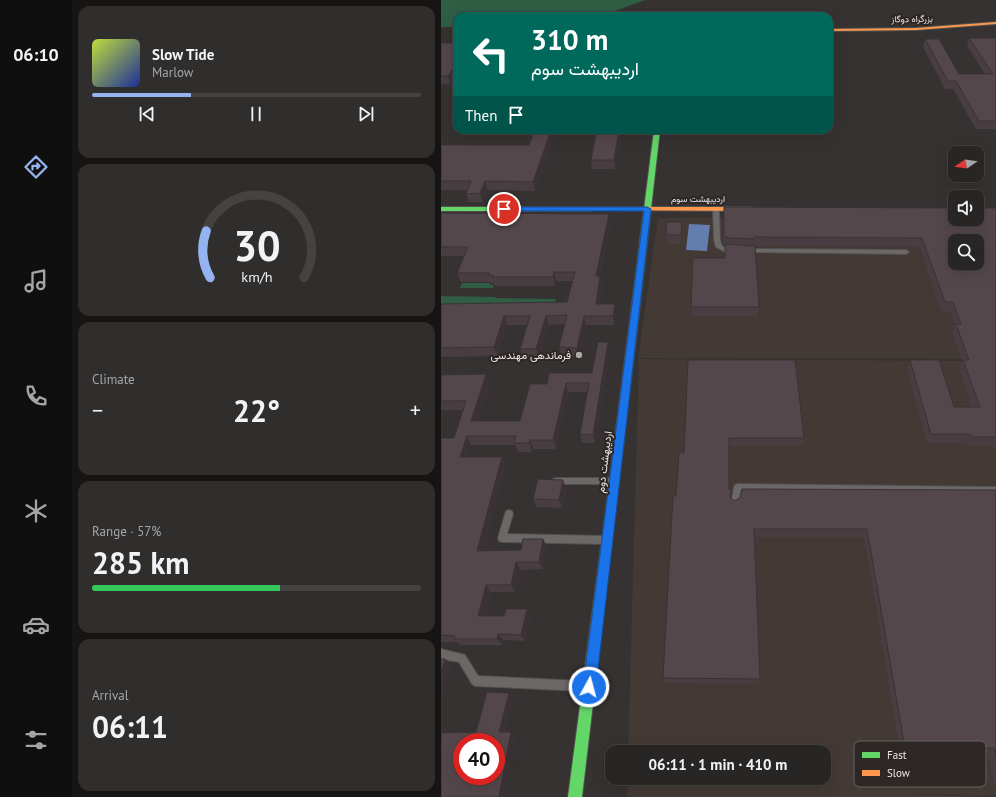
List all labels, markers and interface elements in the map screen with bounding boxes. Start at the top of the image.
street label: بزرگراه دوگاز [890,13,933,25]
text: 310 m [531,21,608,58]
icon: left [465,28,517,80]
text: 06:10 [13,43,59,66]
text: Slow Tide [152,45,214,64]
text: اردیبهشت سوم [531,57,639,80]
text: Marlow [152,64,193,81]
icon: previous [136,103,158,125]
icon: pause [245,103,267,125]
icon: next [355,103,377,125]
icon: arrive [505,104,527,126]
text: Then [465,106,497,125]
north arrow [948,146,984,182]
map controls [948,146,984,270]
icon: directions [22,153,50,181]
button: sound [948,190,984,226]
pin [487,192,521,226]
street label: اردیبهشت سوم [671,193,725,205]
icon: arrive [493,198,515,220]
text: 30 [233,219,280,272]
button: search [948,234,984,270]
icon: music [22,267,50,295]
text: km/h [241,267,272,286]
place label: فرماندهی مهندسی [490,348,571,362]
marker: فرماندهی مهندسی [574,350,584,360]
text: Climate [92,371,135,388]
icon: phone [22,382,50,410]
text: 22° [233,391,280,430]
text: − [92,396,103,424]
text: + [410,396,421,424]
street label: اردیبهشت دوم [593,430,616,494]
icon: climate [22,497,50,525]
text: Range · 57% [92,523,161,540]
text: 285 km [92,543,190,582]
icon: car [22,611,50,639]
position arrow [568,666,610,708]
text: Arrival [92,687,128,704]
text: 06:11 [92,707,168,746]
icon: filters [22,726,50,754]
speed limit sign: 40 [453,733,505,785]
legend [854,741,986,787]
text: Fast [887,748,907,762]
text: 06:11 · 1 min · 410 m [649,755,787,774]
text: Slow [887,766,910,780]

